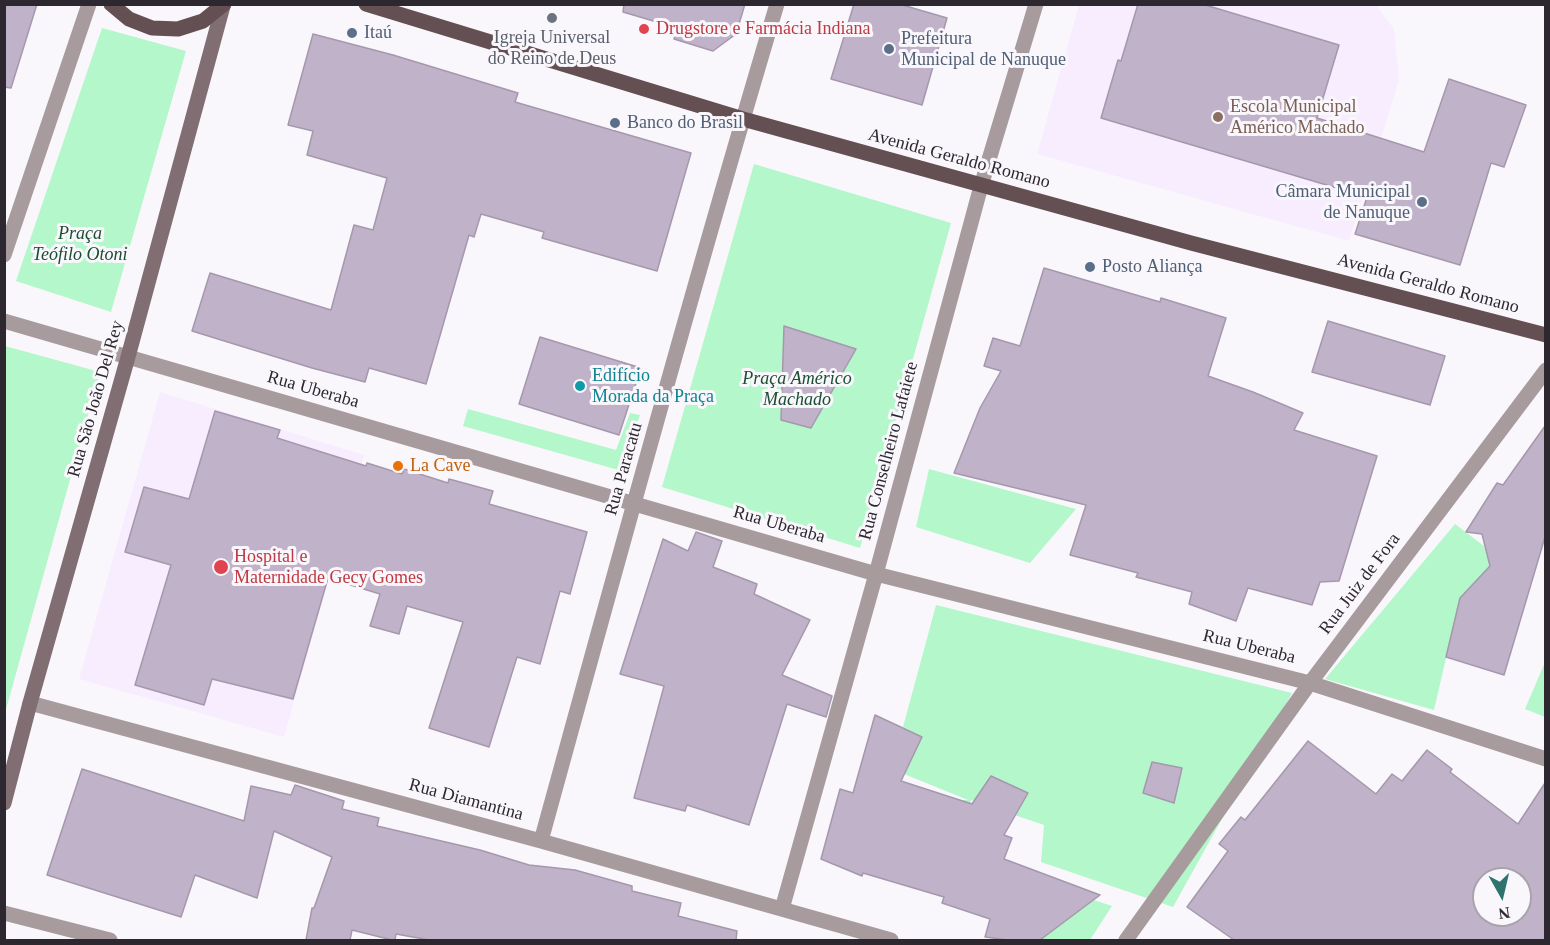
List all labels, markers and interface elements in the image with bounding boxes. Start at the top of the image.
marker: Igreja Universal do Reino de Deus [545,11,559,25]
place label: Drugstore e Farmácia Indiana [656,18,870,40]
place label: Itaú [364,22,392,44]
marker: Drugstore e Farmácia Indiana [637,22,651,36]
marker: Itaú [345,26,359,40]
place label: Igreja Universal do Reino de Deus [488,27,616,70]
place label: Prefeitura Municipal de Nanuque [901,28,1066,70]
marker: Prefeitura Municipal de Nanuque [882,42,896,56]
place label: Escola Municipal Américo Machado [1230,96,1364,138]
marker: Escola Municipal Américo Machado [1211,110,1225,124]
place label: Banco do Brasil [627,112,743,134]
marker: Banco do Brasil [608,116,622,130]
street label: Avenida Geraldo Romano [866,124,1052,194]
place label: Câmara Municipal de Nanuque [1276,181,1410,224]
marker: Câmara Municipal de Nanuque [1415,195,1429,209]
park label: Praça Teófilo Otoni [33,223,127,266]
street label: Avenida Geraldo Romano [1335,249,1521,319]
place label: Posto Aliança [1102,256,1202,278]
marker: Posto Aliança [1083,260,1097,274]
street label: Rua São João Del Rey [63,318,129,480]
street label: Rua Conselheiro Lafaiete [855,359,923,543]
place label: Edifício Morada da Praça [592,365,714,407]
street label: Rua Uberaba [265,367,361,413]
park label: Praça Américo Machado [742,368,852,410]
marker: Edifício Morada da Praça [573,379,587,393]
street label: Rua Paracatu [600,420,648,518]
place label: La Cave [410,455,470,477]
marker: La Cave [391,459,405,473]
street label: Rua Uberaba [731,502,827,548]
street label: Rua Juiz de Fora [1315,529,1405,639]
place label: Hospital e Maternidade Gecy Gomes [234,546,423,588]
marker: Hospital e Maternidade Gecy Gomes [212,558,230,576]
street label: Rua Uberaba [1201,625,1297,669]
street label: Rua Diamantina [406,774,526,826]
north arrow [1472,867,1532,927]
text: N [1497,904,1511,923]

